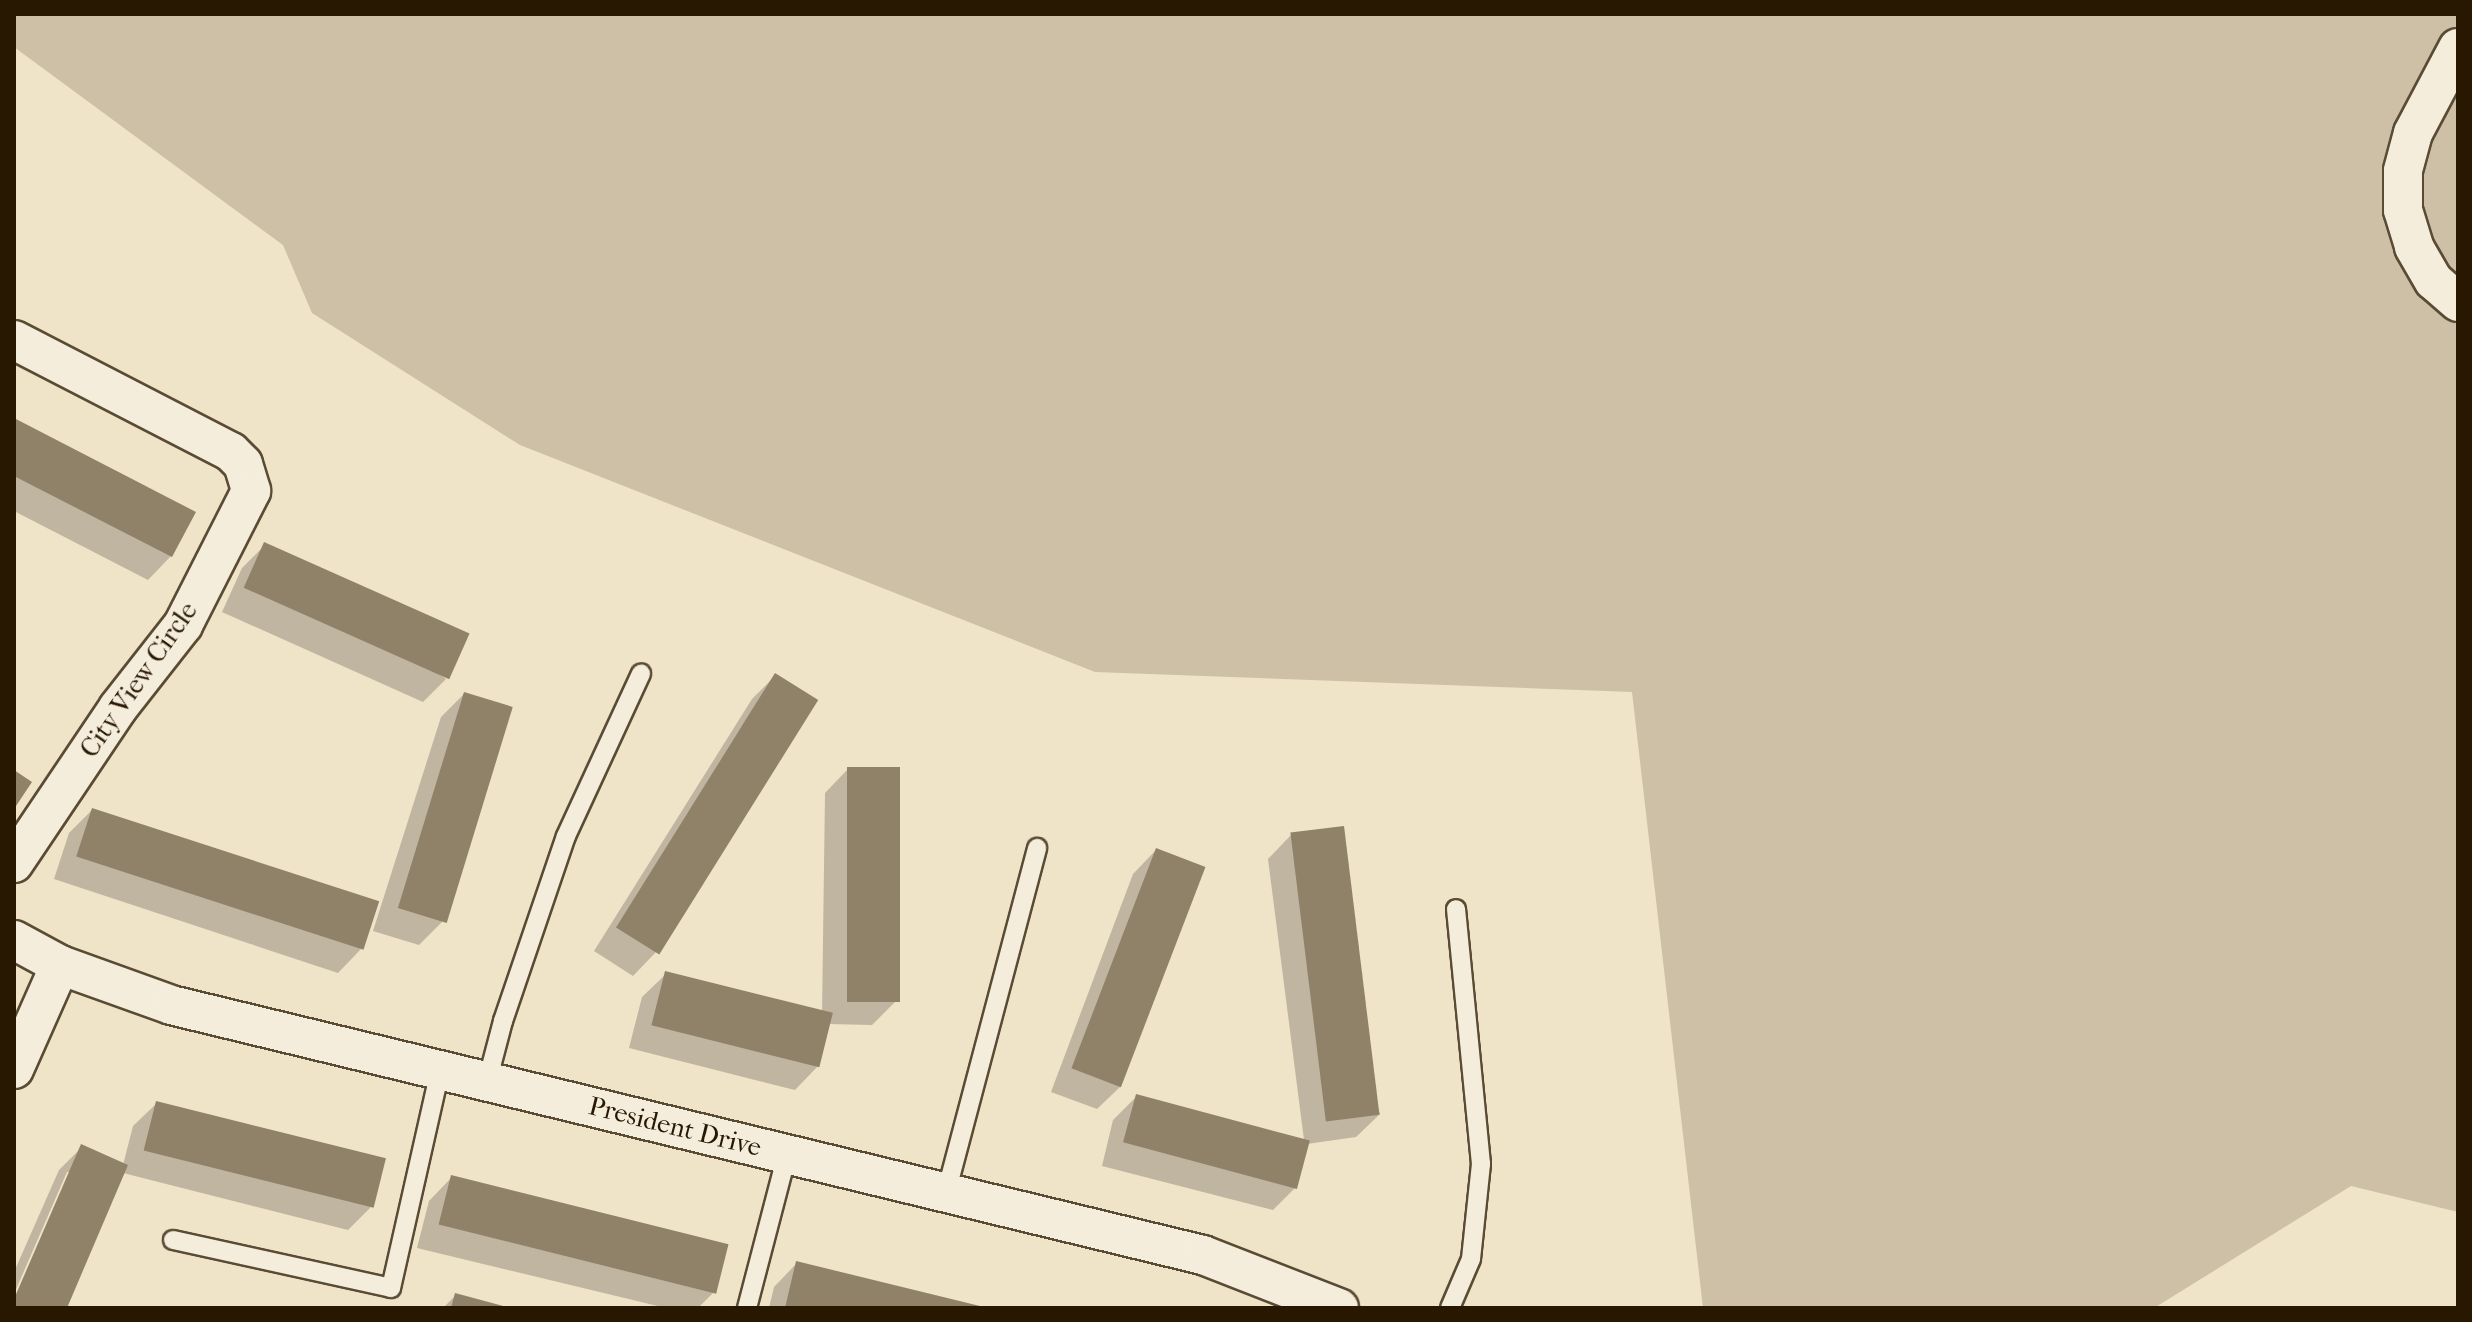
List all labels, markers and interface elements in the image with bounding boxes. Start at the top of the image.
street label: City View Circle [74,596,204,764]
street label: President Drive [585,1090,765,1164]

